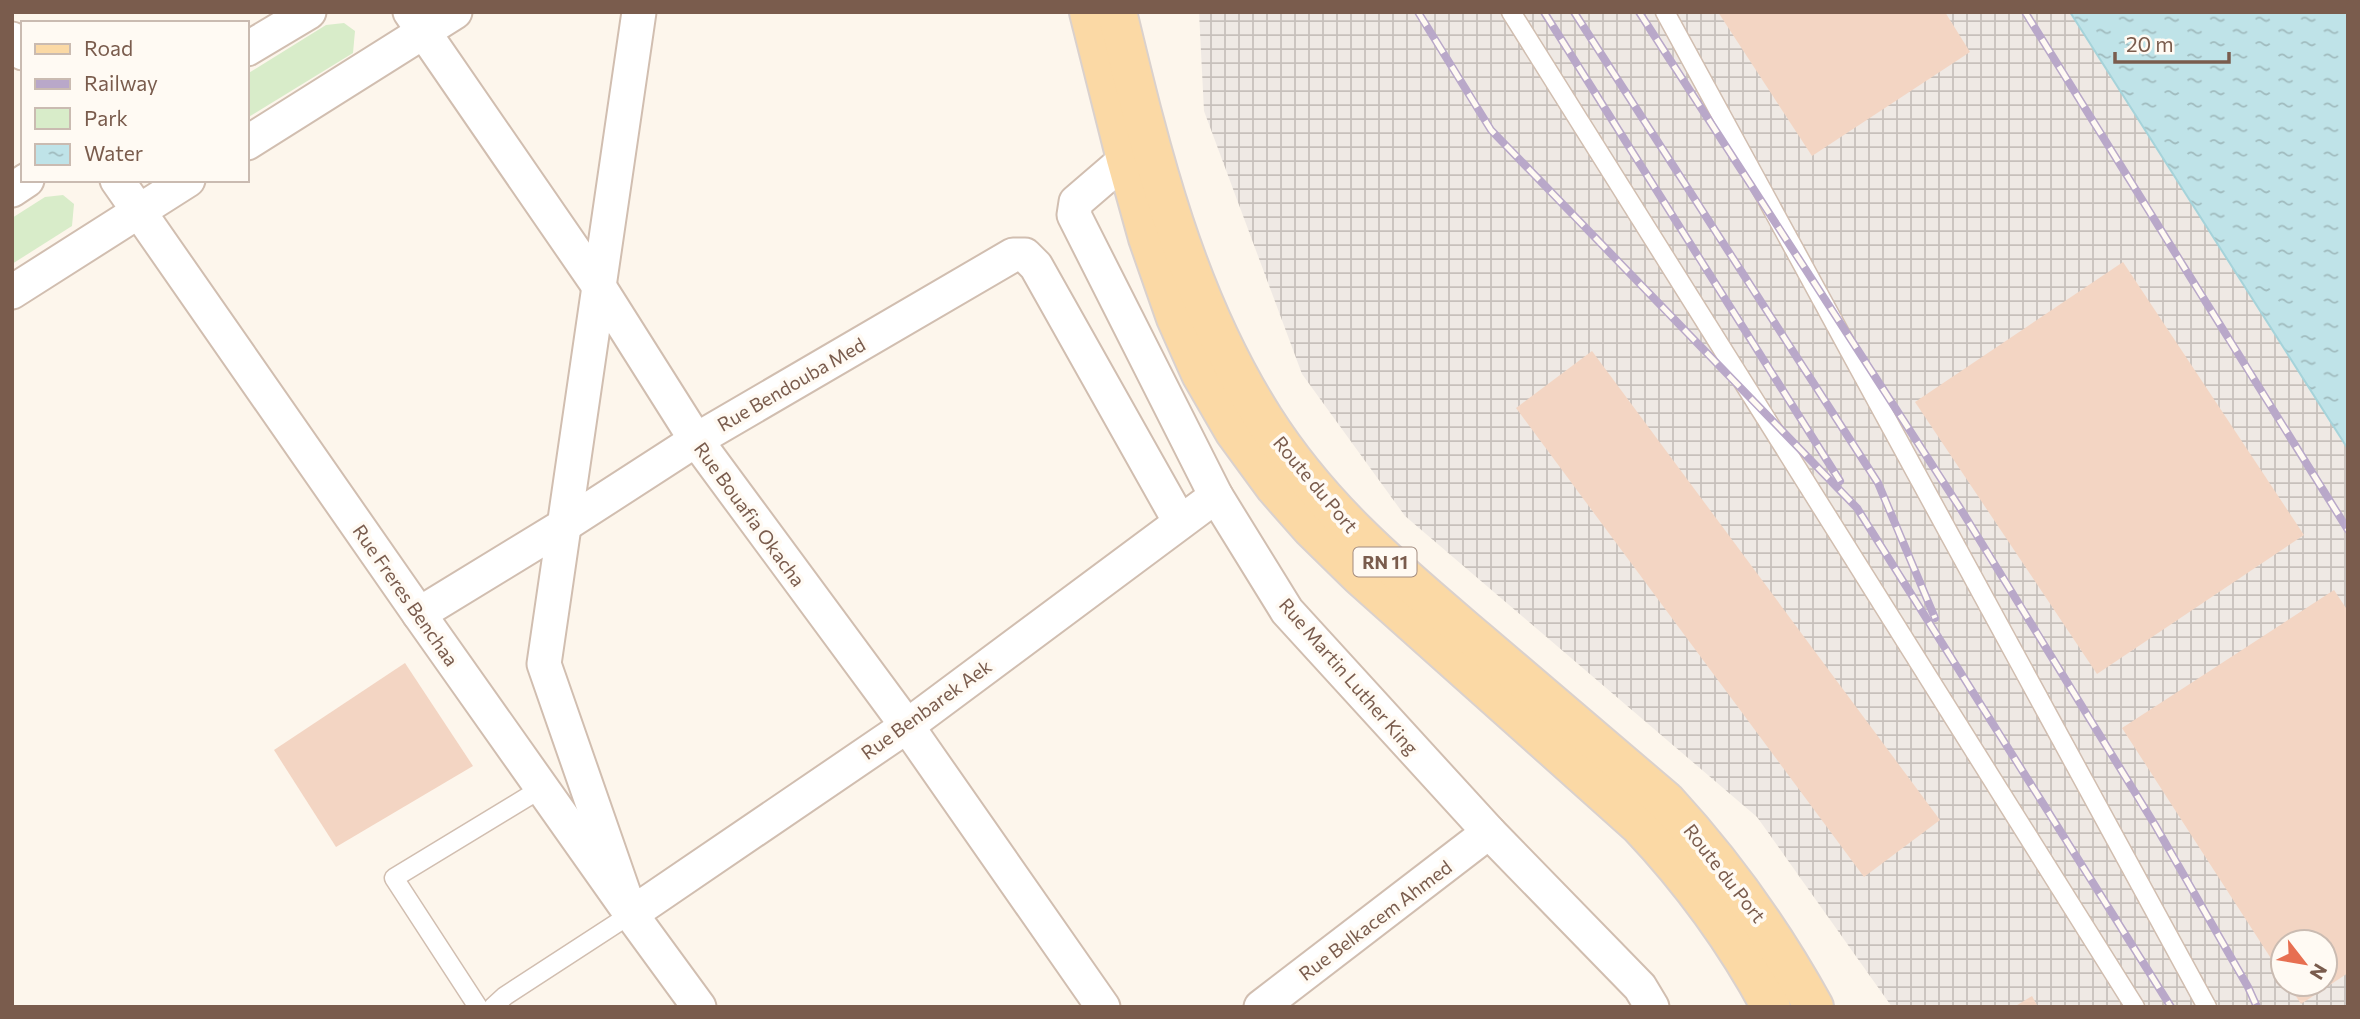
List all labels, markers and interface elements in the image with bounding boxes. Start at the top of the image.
legend [21,21,248,182]
scale bar [2115,21,2229,65]
text: 20 m [2126,31,2174,56]
text: Road [84,35,133,60]
text: Railway [84,70,158,95]
text: Park [84,105,128,130]
text: Water [84,140,143,165]
street label: Rue Bendouba Med [713,332,869,436]
street label: Route du Port [1269,431,1363,537]
street label: Rue Bouafia Okacha [690,437,810,591]
street label: Rue Freres Benchaa [348,520,464,670]
road number: RN 11 [1354,548,1416,576]
street label: Rue Martin Luther King [1275,593,1423,759]
street label: Rue Benbarek Aek [856,654,996,764]
street label: Route du Port [1679,819,1771,927]
street label: Rue Belkacem Ahmed [1294,855,1456,985]
north arrow [2269,928,2339,998]
text: N [2305,960,2333,984]

